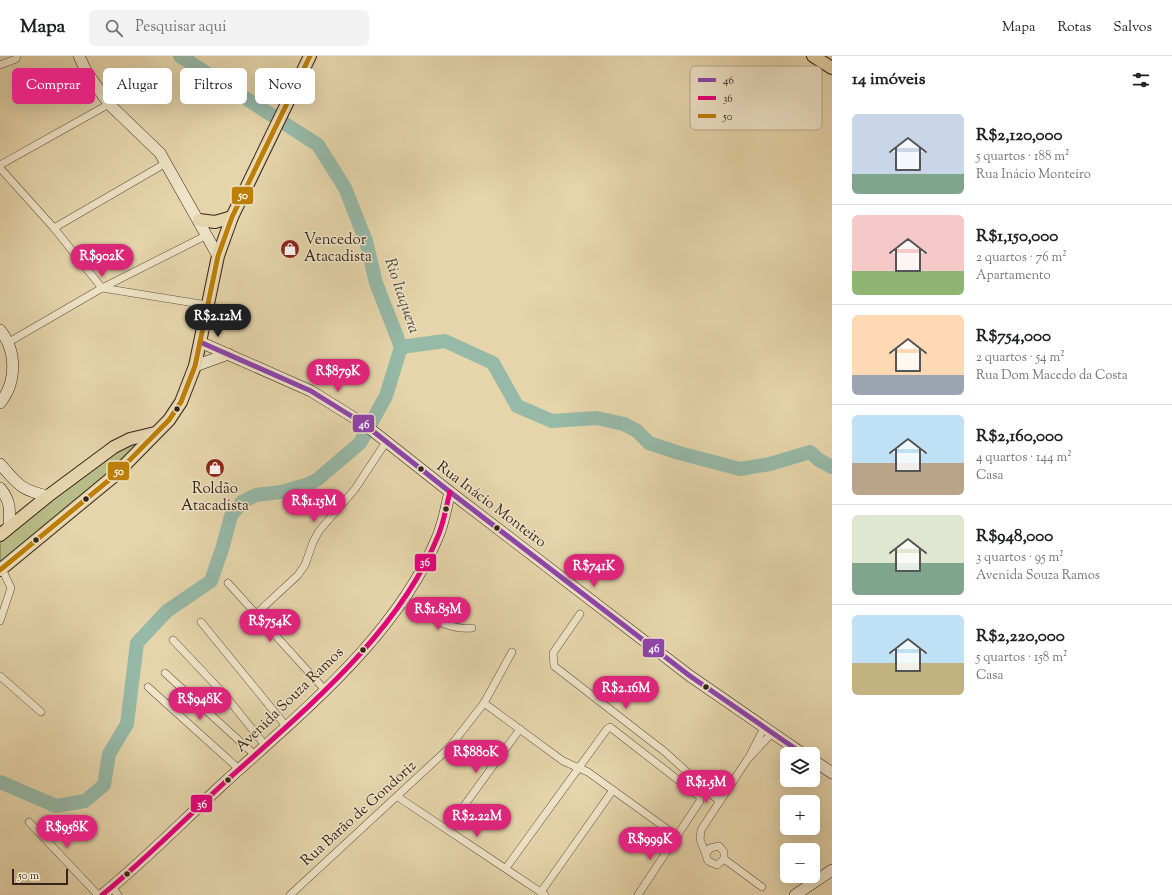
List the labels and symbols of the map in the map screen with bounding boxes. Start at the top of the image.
legend [690,66,822,130]
text: 46 [723,73,734,89]
text: 36 [723,91,733,107]
text: 50 [722,109,733,125]
line badge: 50 [231,186,254,205]
text: 50 [237,188,248,204]
place label: Vencedor Atacadista [304,230,372,268]
shop icon: Vencedor Atacadista [279,238,301,260]
pin: R$902K [69,244,135,278]
water label: Rio Itaquera [377,255,425,337]
pin: R$2.12M [181,304,255,338]
pin: R$879K [305,359,371,393]
unlabelled marker [172,404,182,414]
line badge: 46 [352,414,375,433]
text: 46 [358,417,370,433]
shop icon: Roldão Atacadista [204,457,226,479]
street label: Rua Inácio Monteiro [432,457,550,553]
line badge: 50 [107,461,130,481]
text: 50 [113,464,124,480]
unlabelled marker [416,464,426,474]
place label: Roldão Atacadista [181,479,249,517]
pin: R$1.15M [277,489,351,523]
unlabelled marker [81,494,91,504]
unlabelled marker [441,504,451,514]
unlabelled marker [492,523,502,533]
unlabelled marker [31,535,41,545]
line badge: 36 [414,553,437,572]
pin: R$741K [561,554,627,588]
text: 36 [420,555,430,571]
pin: R$1.85M [401,597,475,631]
pin: R$754K [237,609,303,643]
line badge: 46 [642,638,665,658]
text: 46 [648,641,660,657]
street label: Avenida Souza Ramos [231,643,349,757]
unlabelled marker [358,645,368,655]
pin: R$2.16M [589,676,663,710]
unlabelled marker [701,682,711,692]
pin: R$948K [167,687,233,721]
pin: R$880K [443,740,509,774]
street label: Rua Barão de Gondoriz [297,756,422,872]
pin: R$1.5M [673,770,739,804]
unlabelled marker [223,775,233,785]
line badge: 36 [190,794,213,813]
text: 36 [197,797,207,813]
pin: R$2.22M [440,804,514,838]
pin: R$958K [34,815,100,849]
pin: R$999K [617,827,683,861]
scale bar [12,867,68,886]
unlabelled marker [122,869,132,879]

